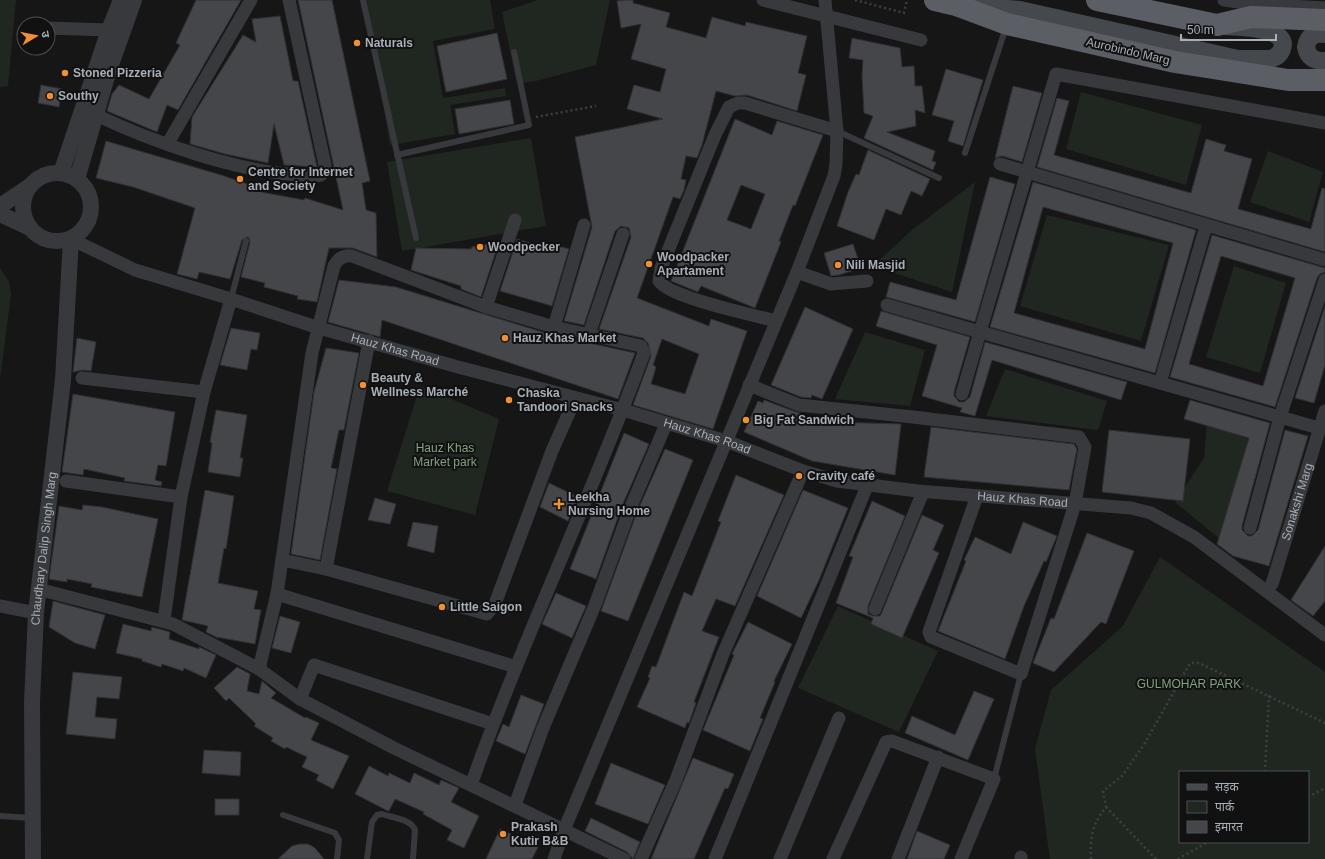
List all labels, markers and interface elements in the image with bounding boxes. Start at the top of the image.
north arrow [16,16,56,56]
scale bar [1181,16,1276,42]
text: 50 m [1187,23,1214,37]
text: उ [39,30,52,39]
street label: Aurobindo Marg [1085,35,1171,67]
place label: Naturals [365,36,413,50]
marker: Naturals [352,38,362,48]
place label: Stoned Pizzeria [73,66,162,80]
marker: Stoned Pizzeria [60,68,70,78]
place label: Southy [58,89,99,103]
marker: Southy [45,91,55,101]
place label: Centre for Internet and Society [248,165,353,193]
marker: Centre for Internet and Society [235,174,245,184]
place label: Woodpecker [488,240,560,254]
marker: Woodpecker [475,242,485,252]
place label: Woodpacker Apartament [657,250,729,278]
place label: Nili Masjid [846,258,905,272]
marker: Woodpacker Apartament [644,259,654,269]
marker: Nili Masjid [833,260,843,270]
street label: Hauz Khas Road [349,330,441,368]
place label: Hauz Khas Market [513,331,616,345]
marker: Hauz Khas Market [500,333,510,343]
place label: Beauty & Wellness Marché [371,371,468,399]
marker: Beauty & Wellness Marché [358,380,368,390]
place label: Chaska Tandoori Snacks [517,386,613,414]
marker: Chaska Tandoori Snacks [504,395,514,405]
place label: Big Fat Sandwich [754,413,854,427]
marker: Big Fat Sandwich [741,415,751,425]
street label: Hauz Khas Road [662,416,753,457]
park label: Hauz Khas Market park [413,441,478,469]
street label: Sonakshi Marg [1279,461,1316,542]
place label: Cravity café [807,469,875,483]
street label: Chaudhary Dalip Singh Marg [28,471,59,626]
marker: Cravity café [794,471,804,481]
street label: Hauz Khas Road [977,489,1068,510]
place label: Leekha Nursing Home [568,490,650,518]
marker: Leekha Nursing Home [553,498,565,510]
place label: Little Saigon [450,600,522,614]
marker: Little Saigon [437,602,447,612]
park label: GULMOHAR PARK [1137,677,1241,691]
legend [1179,771,1309,843]
text: सड़क [1215,780,1240,794]
text: पार्क [1215,800,1235,814]
place label: Prakash Kutir B&B [511,820,569,848]
text: इमारत [1215,820,1244,834]
marker: Prakash Kutir B&B [498,829,508,839]

